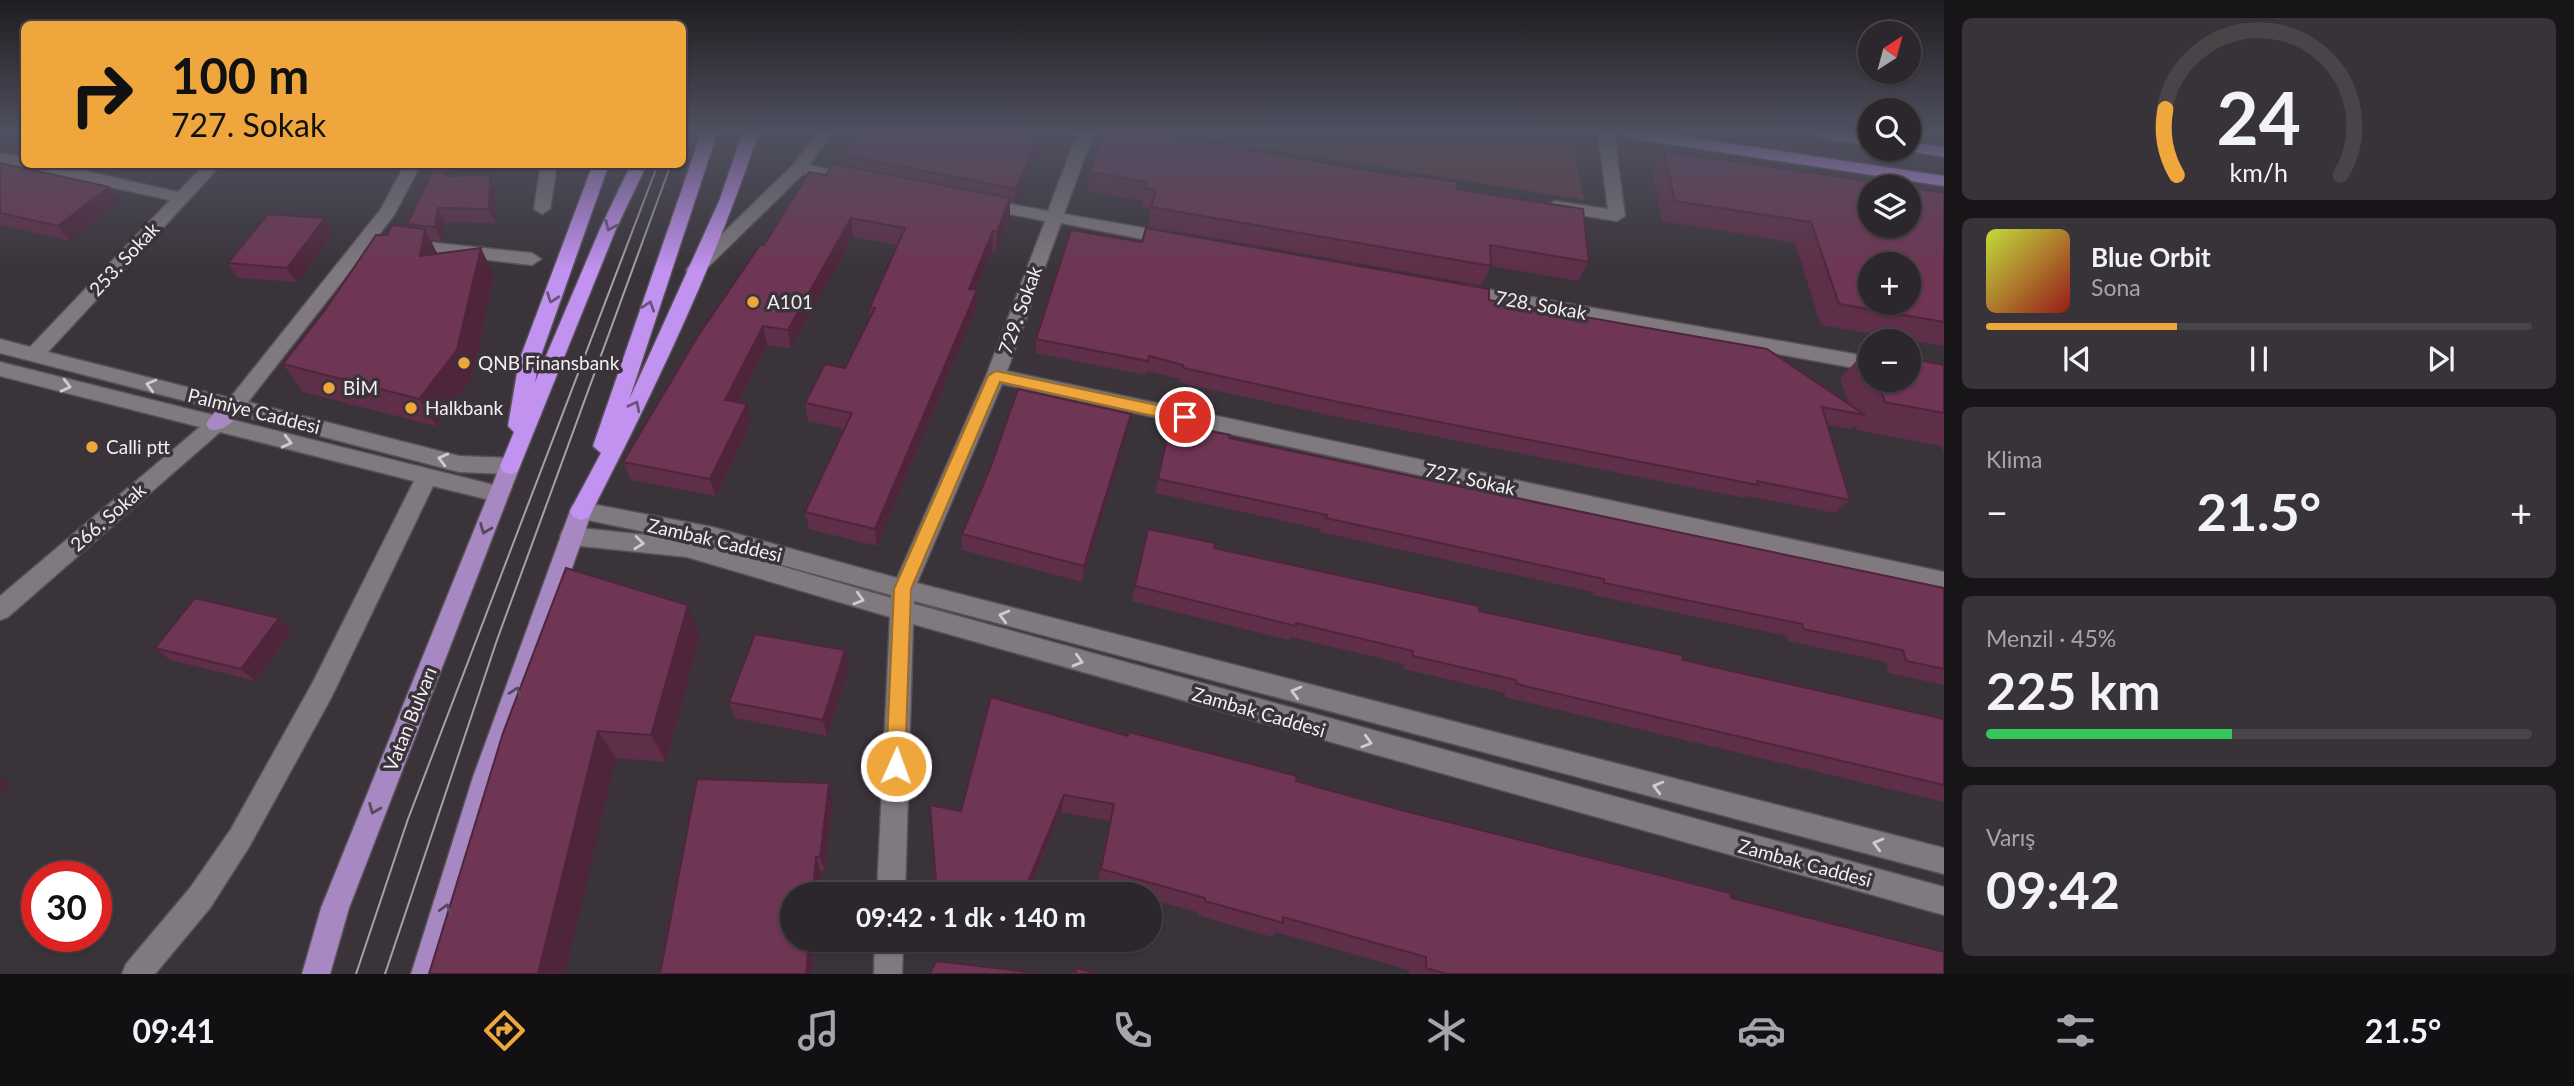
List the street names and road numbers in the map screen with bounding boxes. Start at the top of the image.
street label: 253. Sokak [84,217,164,300]
street label: 729. Sokak [993,262,1046,357]
street label: 728. Sokak [1494,285,1589,324]
street label: Palmiye Caddesi [185,383,323,438]
street label: 727. Sokak [1423,458,1518,499]
street label: 266. Sokak [65,477,150,556]
street label: Zambak Caddesi [646,513,785,566]
street label: Vatan Bulvarı [378,663,441,774]
street label: Zambak Caddesi [1190,682,1328,741]
street label: Zambak Caddesi [1736,834,1874,891]

